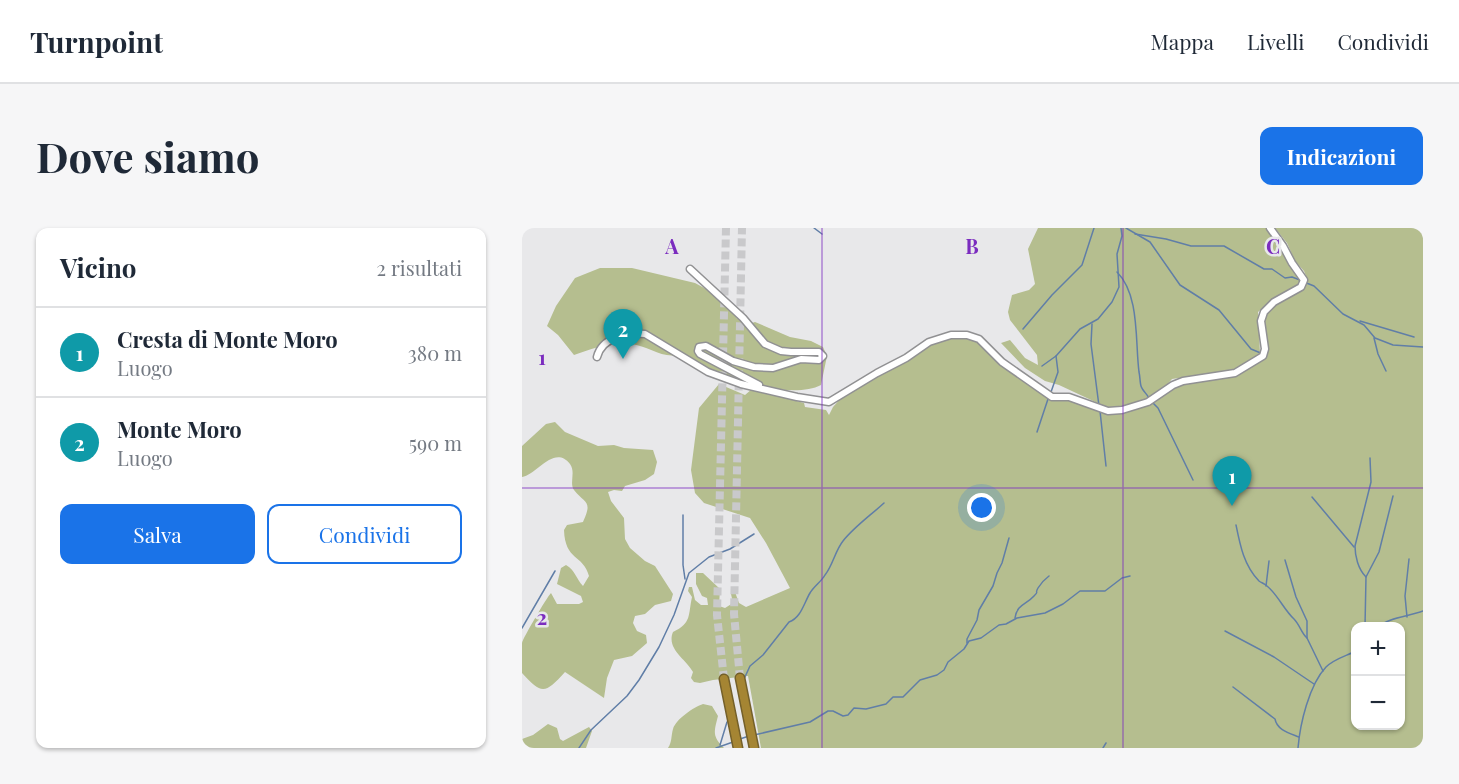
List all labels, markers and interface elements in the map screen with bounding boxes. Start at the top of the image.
text: Turnpoint [30,23,163,60]
text: Mappa [1150,27,1214,55]
text: Livelli [1247,27,1304,55]
text: Condividi [1337,27,1429,55]
button: Indicazioni [1260,127,1423,185]
text: Dove siamo [36,128,260,184]
text: A [664,232,679,259]
text: B [965,232,979,259]
text: C [1266,232,1280,259]
text: Vicino [60,250,137,285]
text: 2 risultati [376,254,462,281]
pin: 2 [604,310,642,359]
text: Cresta di Monte Moro [117,324,338,354]
text: 1 [76,339,83,366]
text: 380 m [408,339,462,366]
text: 1 [538,343,546,370]
text: Luogo [117,354,173,381]
text: Monte Moro [117,414,242,444]
text: 2 [74,429,85,456]
text: 590 m [409,429,462,456]
text: Luogo [117,444,173,471]
pin: 1 [1212,456,1252,506]
your location [967,493,996,522]
button: Salva [60,504,255,564]
button: Condividi [267,504,462,564]
text: 2 [537,603,547,630]
map controls [1351,622,1405,730]
button: + [1351,622,1405,676]
button: − [1351,676,1405,730]

